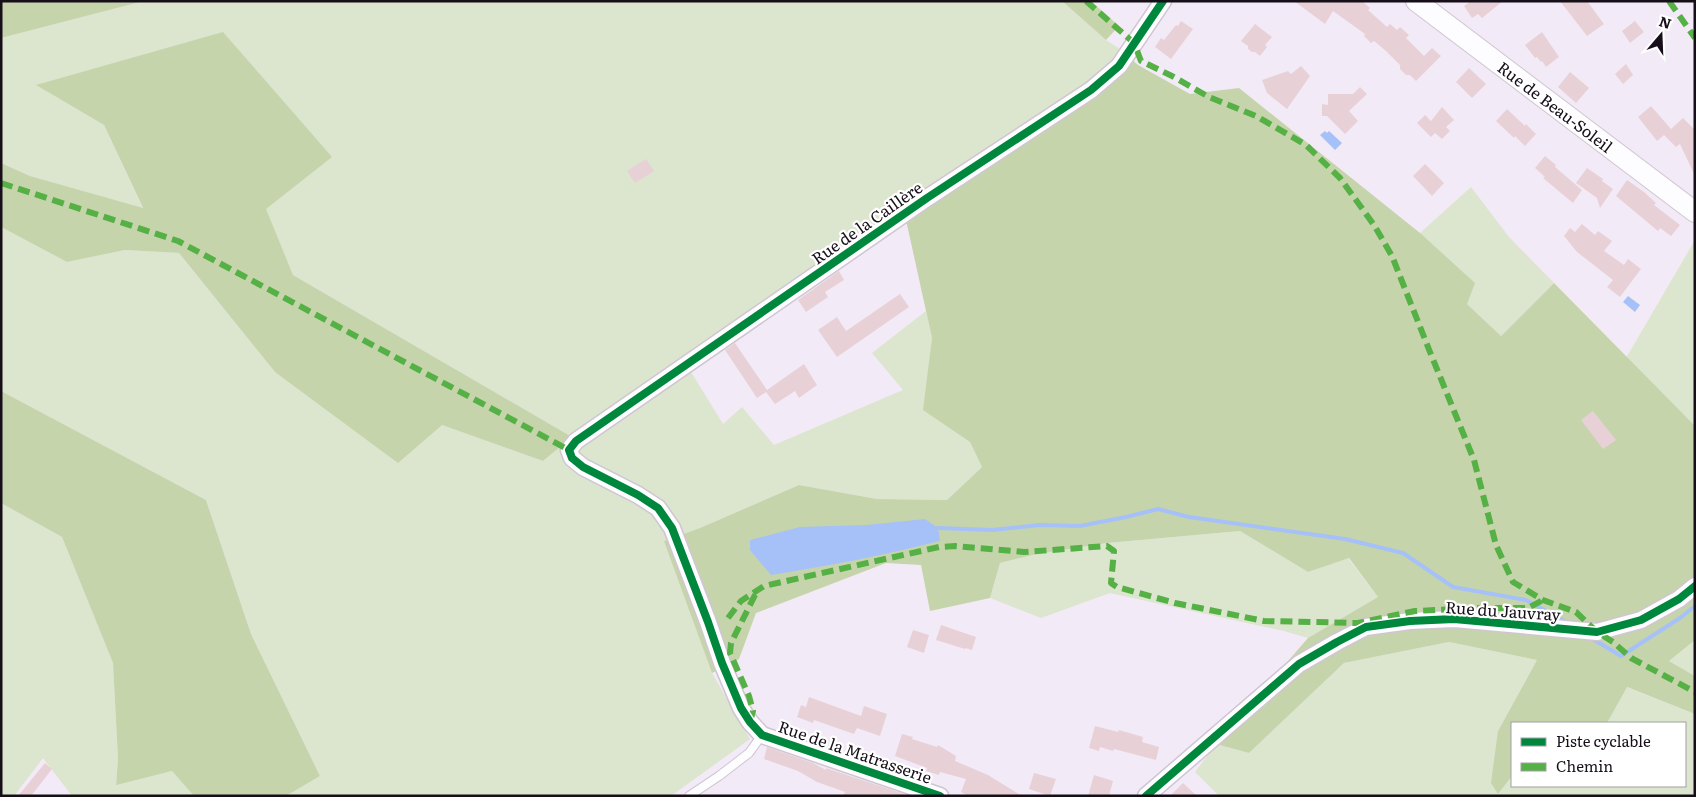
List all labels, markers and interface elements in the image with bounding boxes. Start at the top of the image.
north arrow [1636,10,1686,60]
text: N [1657,10,1675,33]
street label: Rue de Beau-Soleil [1493,55,1618,158]
street label: Rue de la Caillère [806,175,927,269]
street label: Rue du Jauvray [1445,594,1562,626]
street label: Rue de la Matrasserie [775,714,935,789]
legend [1511,722,1686,787]
text: Piste cyclable [1556,729,1651,752]
text: Chemin [1556,754,1613,777]

